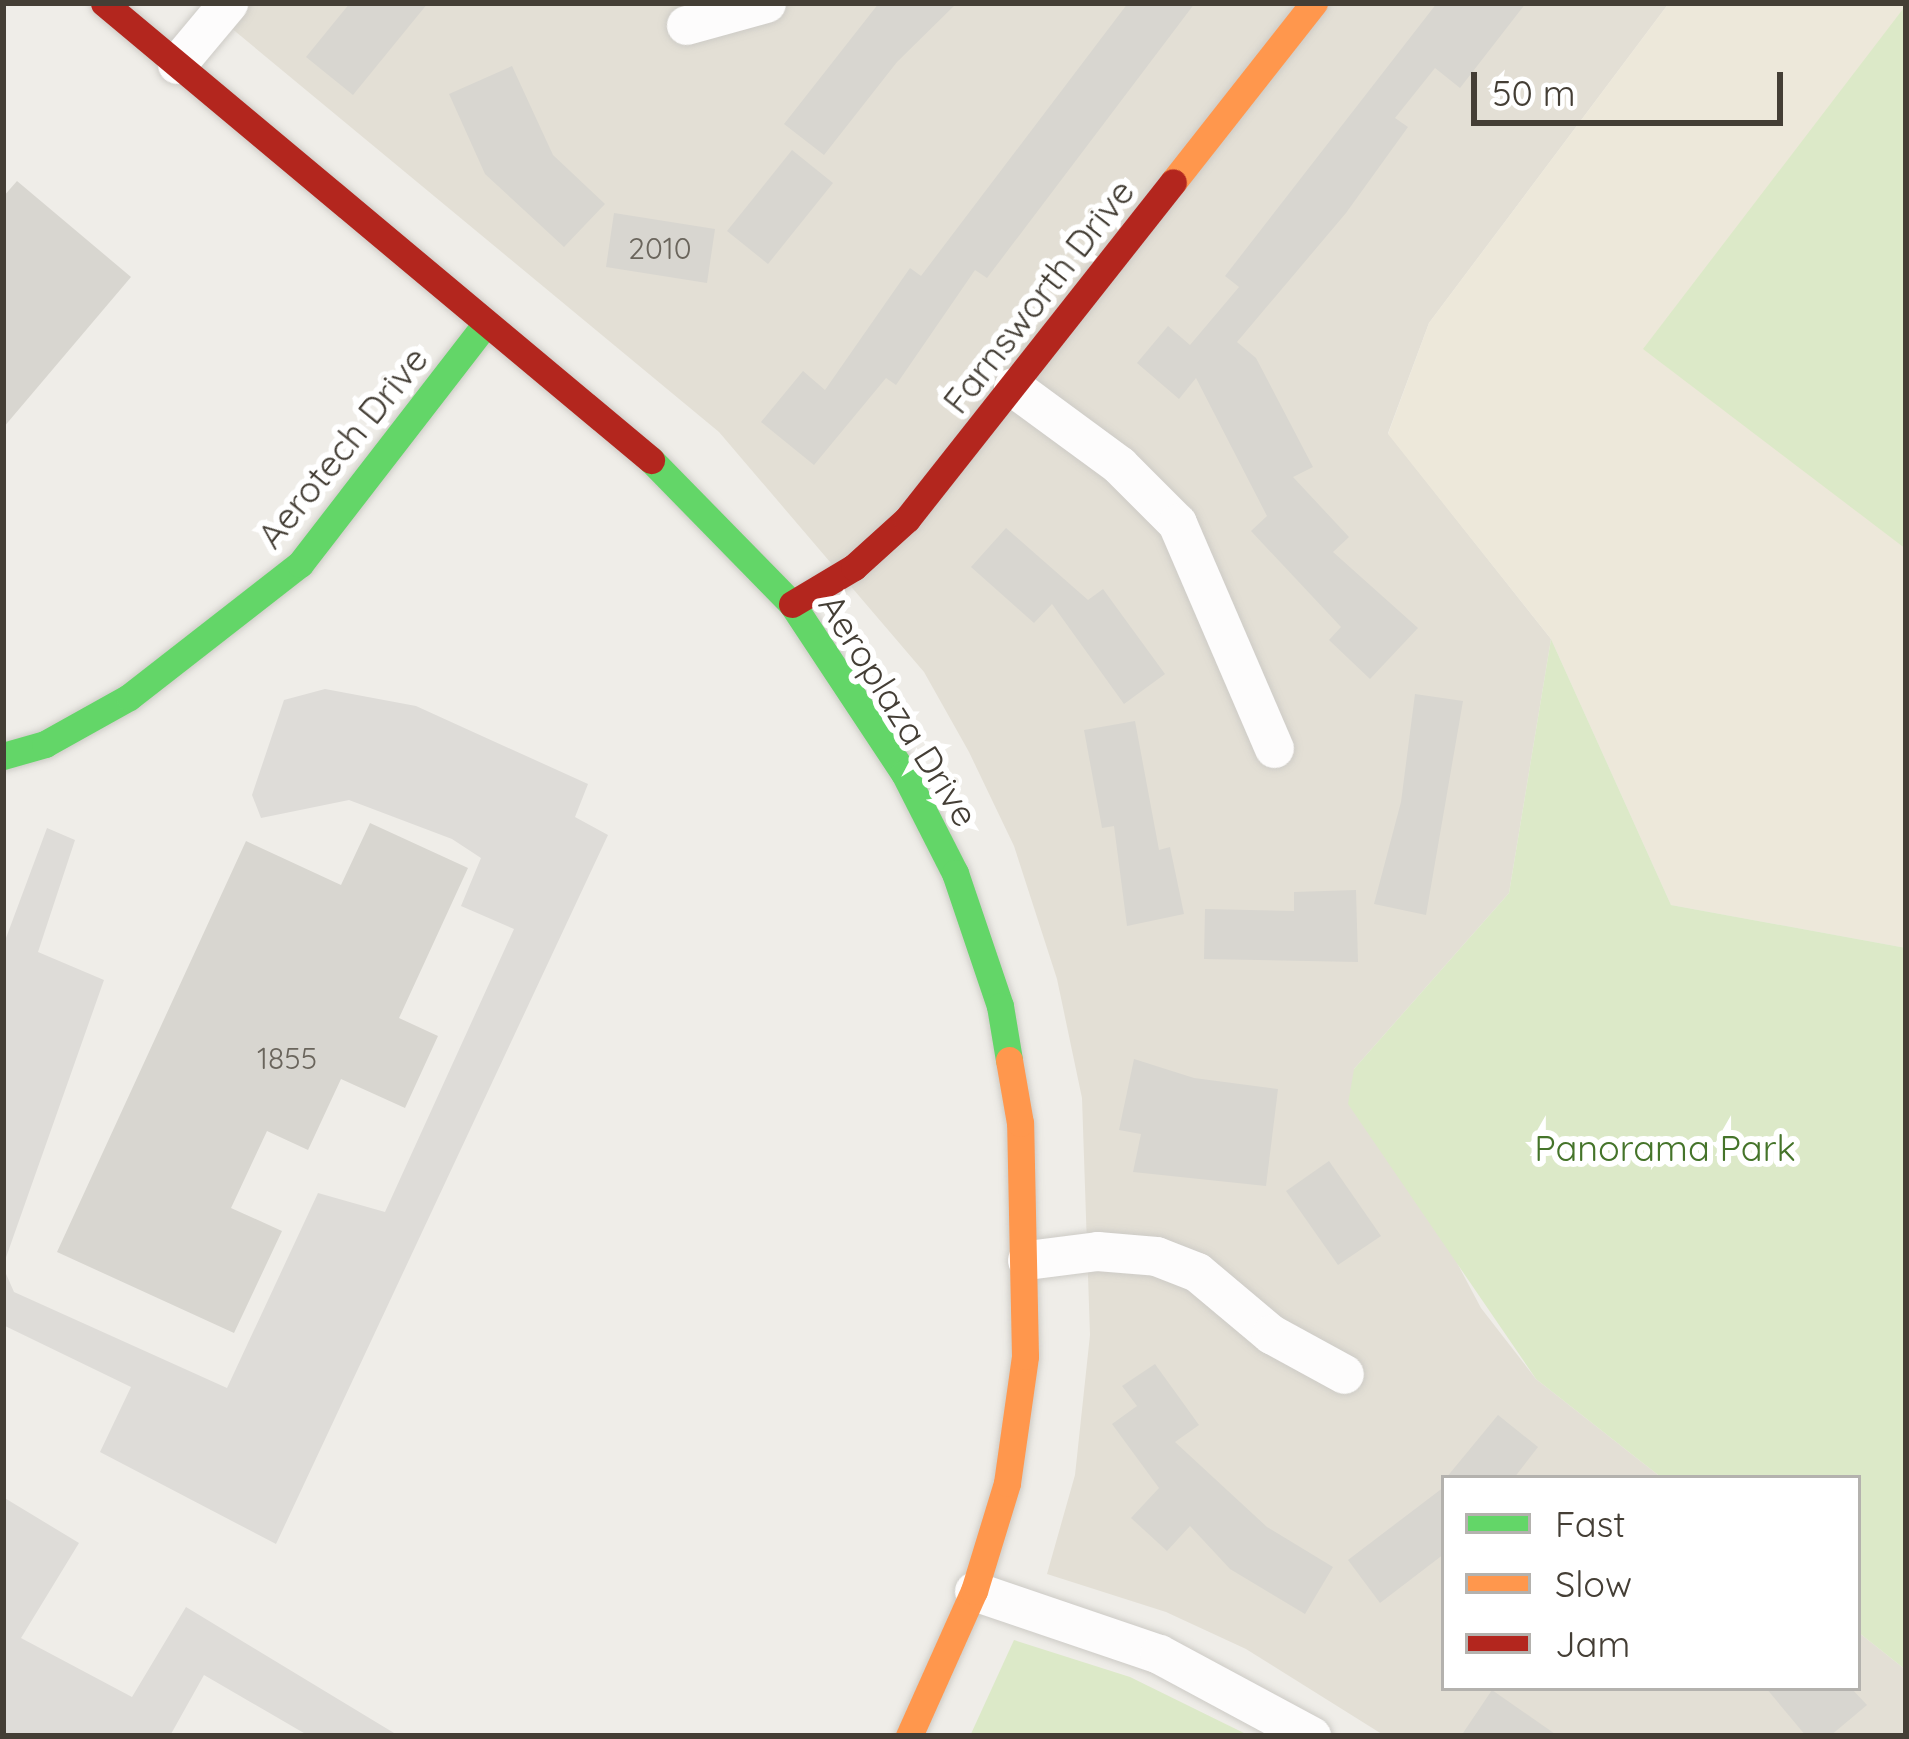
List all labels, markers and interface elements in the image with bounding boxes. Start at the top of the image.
scale bar [1477,48,1789,122]
text: 50 m [1492,70,1576,115]
street label: Farnsworth Drive [933,170,1143,422]
house number: 2010 [628,230,692,266]
street label: Aerotech Drive [248,338,436,556]
street label: Aeroplaza Drive [810,586,988,834]
house number: 1855 [257,1040,317,1076]
park label: Panorama Park [1534,1126,1796,1170]
legend [1441,1475,1861,1691]
text: Fast [1555,1501,1626,1546]
text: Slow [1555,1561,1632,1606]
text: Jam [1555,1621,1630,1666]

